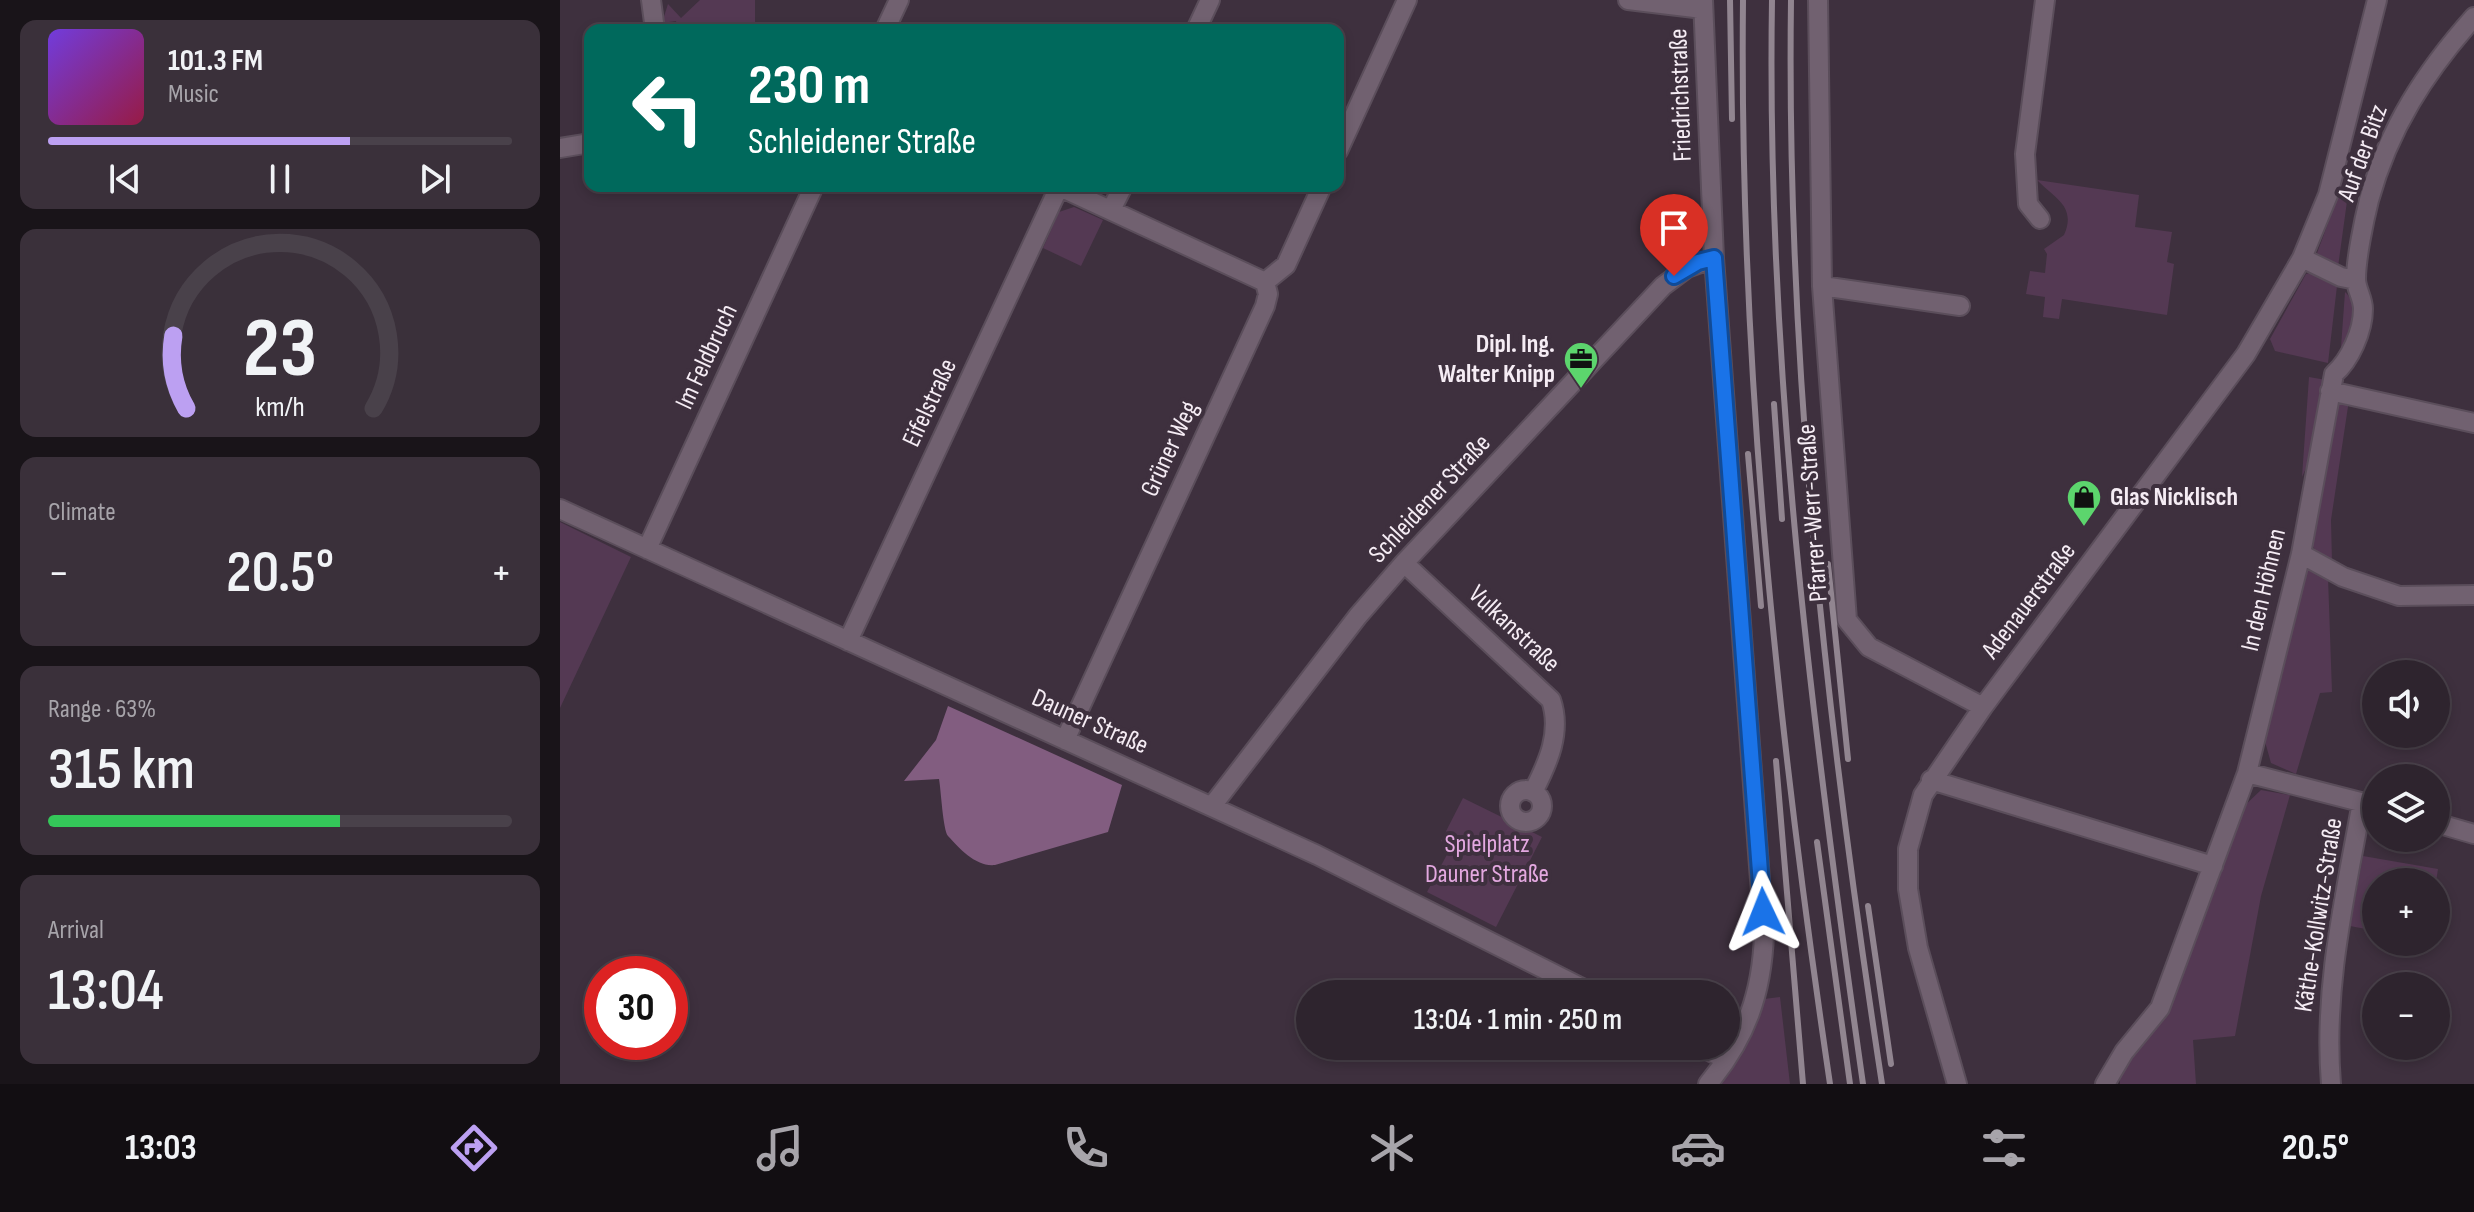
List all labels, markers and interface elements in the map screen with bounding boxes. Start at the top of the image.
street label: Friedrichstraße [1663,28,1699,162]
text: 101.3 FM [168,43,263,79]
text: 230 m [748,53,870,120]
icon: left [616,56,720,160]
text: Music [168,79,219,110]
street label: Auf der Bitz [2331,101,2395,206]
text: Schleidener Straße [748,121,976,164]
icon: previous [103,157,147,201]
icon: pause [258,157,302,201]
icon: next [413,157,457,201]
pin [1640,194,1708,276]
icon: arrive [1652,206,1696,250]
text: 23 [243,300,317,400]
street label: Im Feldbruch [669,300,745,414]
place label: Dipl. Ing. Walter Knipp [1438,329,1555,390]
office icon: Dipl. Ing. Walter Knipp [1562,340,1600,390]
street label: Eifelstraße [896,354,964,452]
text: km/h [255,390,305,425]
street label: Grüner Weg [1134,396,1206,502]
street label: Pfarrer-Werr-Straße [1791,423,1835,603]
street label: Schleidener Straße [1362,428,1498,570]
shop icon: Glas Nicklisch [2065,478,2103,528]
place label: Glas Nicklisch [2110,482,2238,513]
text: Climate [48,497,116,528]
street label: In den Höhnen [2235,526,2293,654]
text: 20.5° [226,537,334,609]
street label: Adenauerstraße [1975,537,2083,666]
text: − [48,547,70,600]
text: + [490,547,512,600]
street label: Vulkanstraße [1462,579,1566,679]
map controls [2362,660,2450,1060]
button: sound [2362,660,2450,748]
street label: Dauner Straße [1027,683,1153,761]
text: Range · 63% [48,694,156,725]
text: 315 km [48,734,195,806]
button: layers [2362,764,2450,852]
street label: Käthe-Kollwitz-Straße [2288,816,2350,1014]
park label: Spielplatz Dauner Straße [1425,829,1549,890]
button: + [2362,868,2450,956]
position arrow [1721,870,1805,954]
text: Arrival [48,915,104,946]
text: 13:04 [48,955,164,1027]
speed limit sign: 30 [584,956,688,1060]
button: − [2362,972,2450,1060]
text: 13:04 · 1 min · 250 m [1414,1002,1622,1038]
icon: directions [446,1120,502,1176]
icon: music [752,1120,808,1176]
icon: phone [1058,1120,1114,1176]
icon: climate [1364,1120,1420,1176]
icon: car [1670,1120,1726,1176]
icon: filters [1976,1120,2032,1176]
text: 13:03 [125,1127,197,1170]
text: 20.5° [2282,1127,2349,1170]

